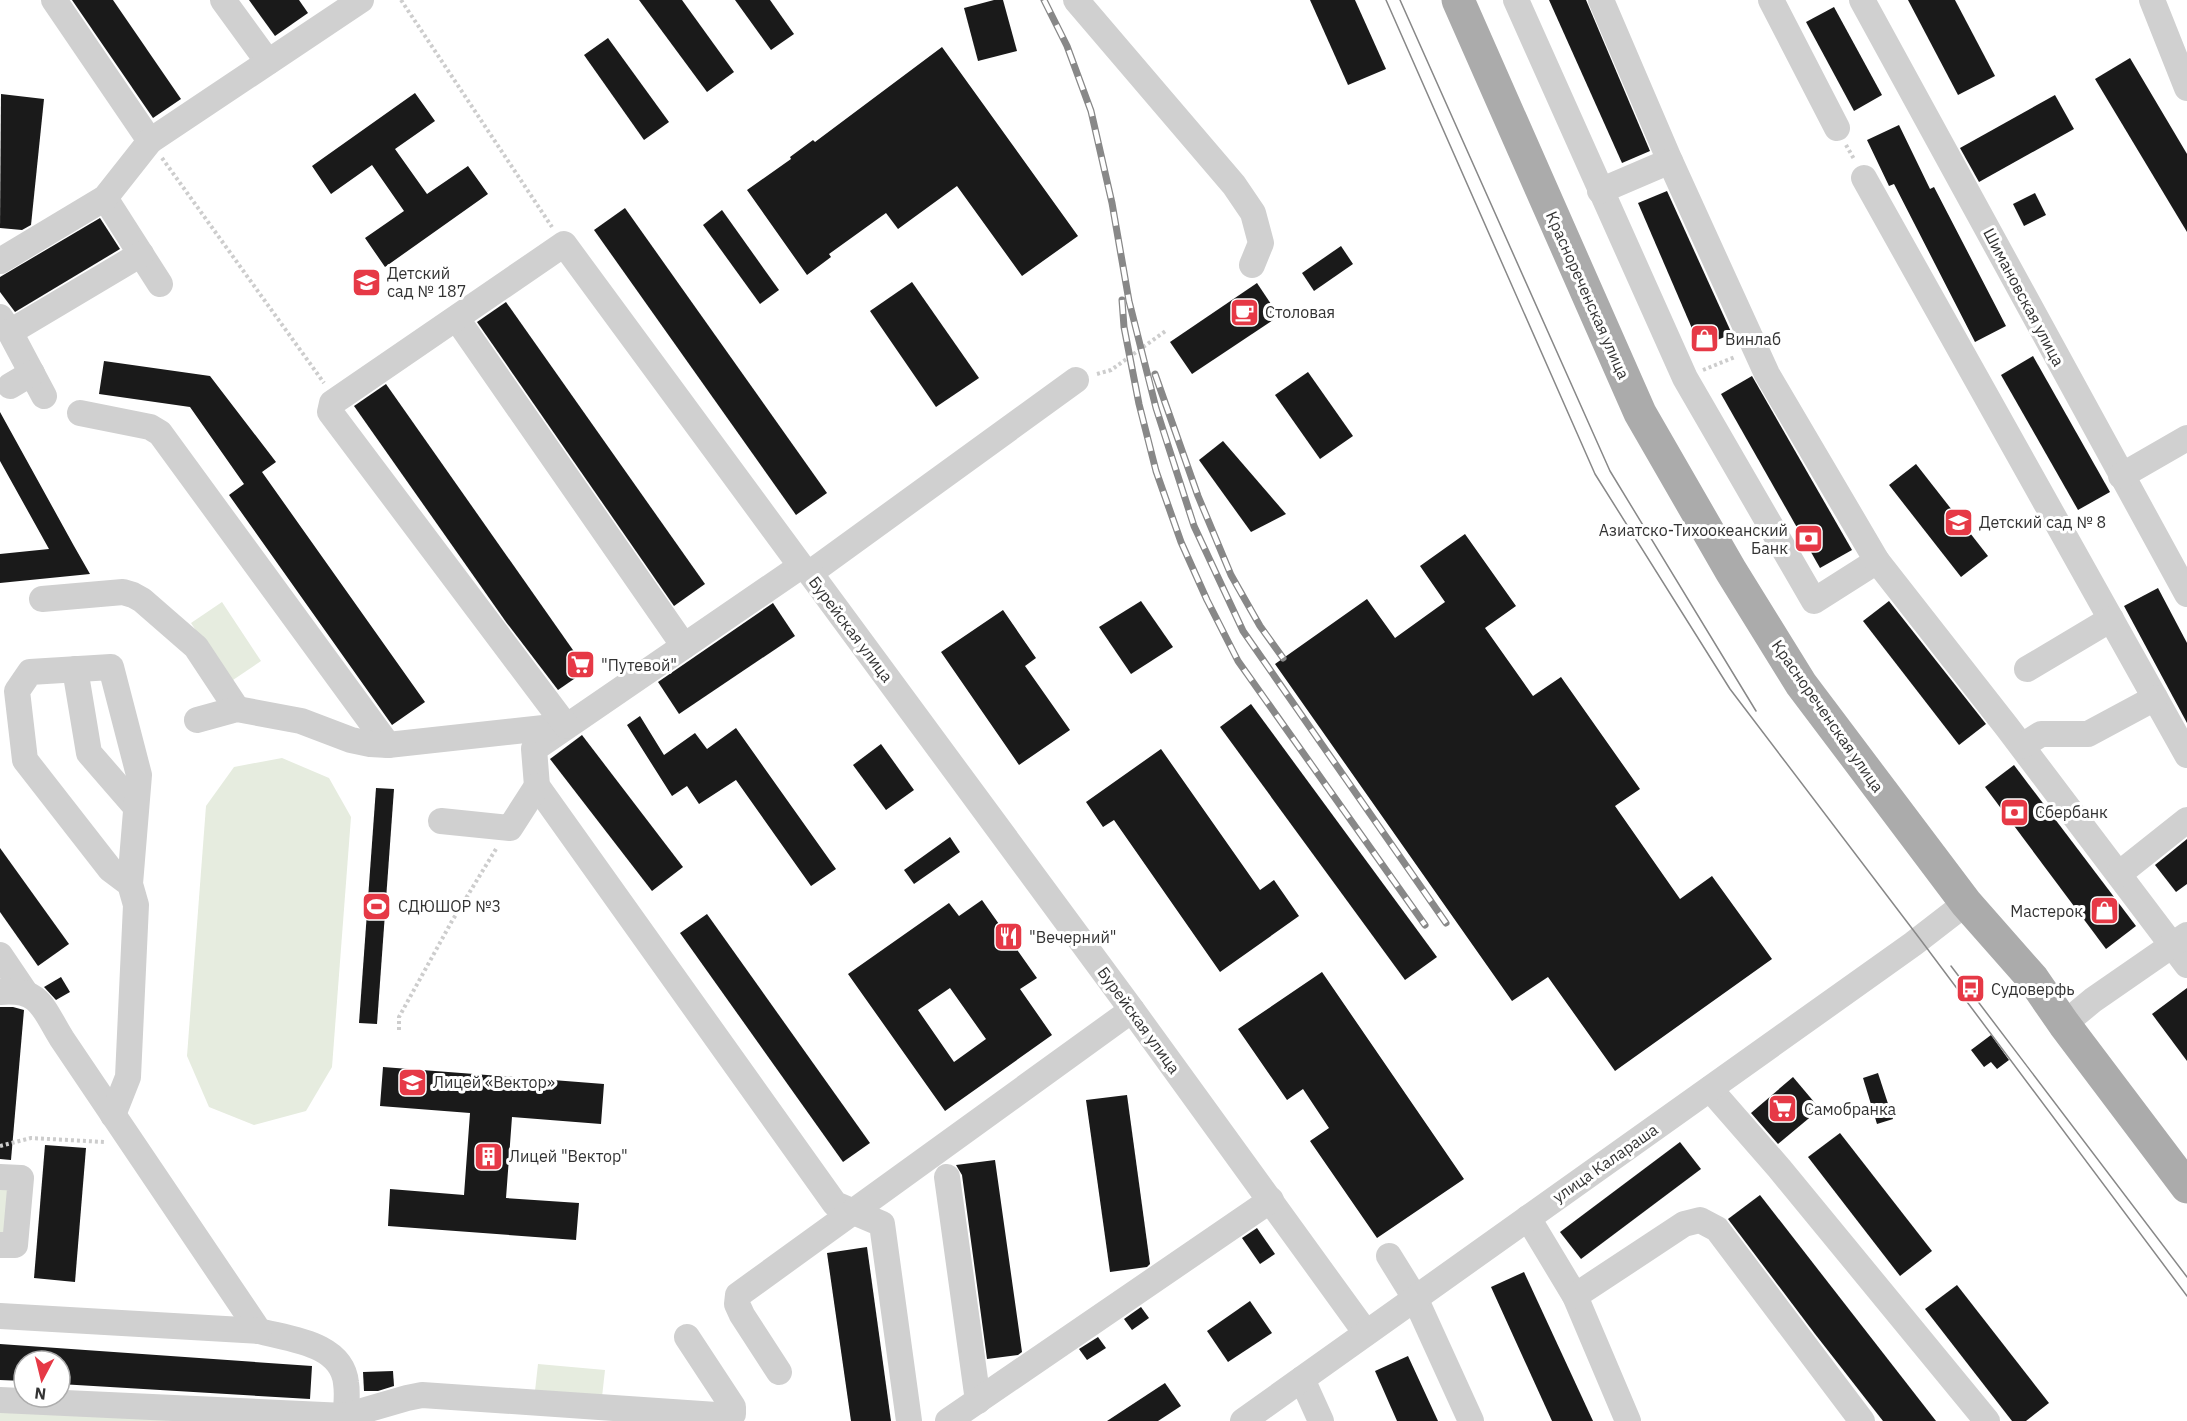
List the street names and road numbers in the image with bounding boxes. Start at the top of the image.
street label: Краснореченская улица [1542,208,1634,382]
street label: Шимановская улица [1979,225,2069,370]
street label: Бурейская улица [805,572,898,686]
street label: Краснореченская улица [1768,636,1889,796]
street label: Бурейская улица [1093,963,1185,1078]
street label: улица Калараша [1548,1119,1662,1207]

